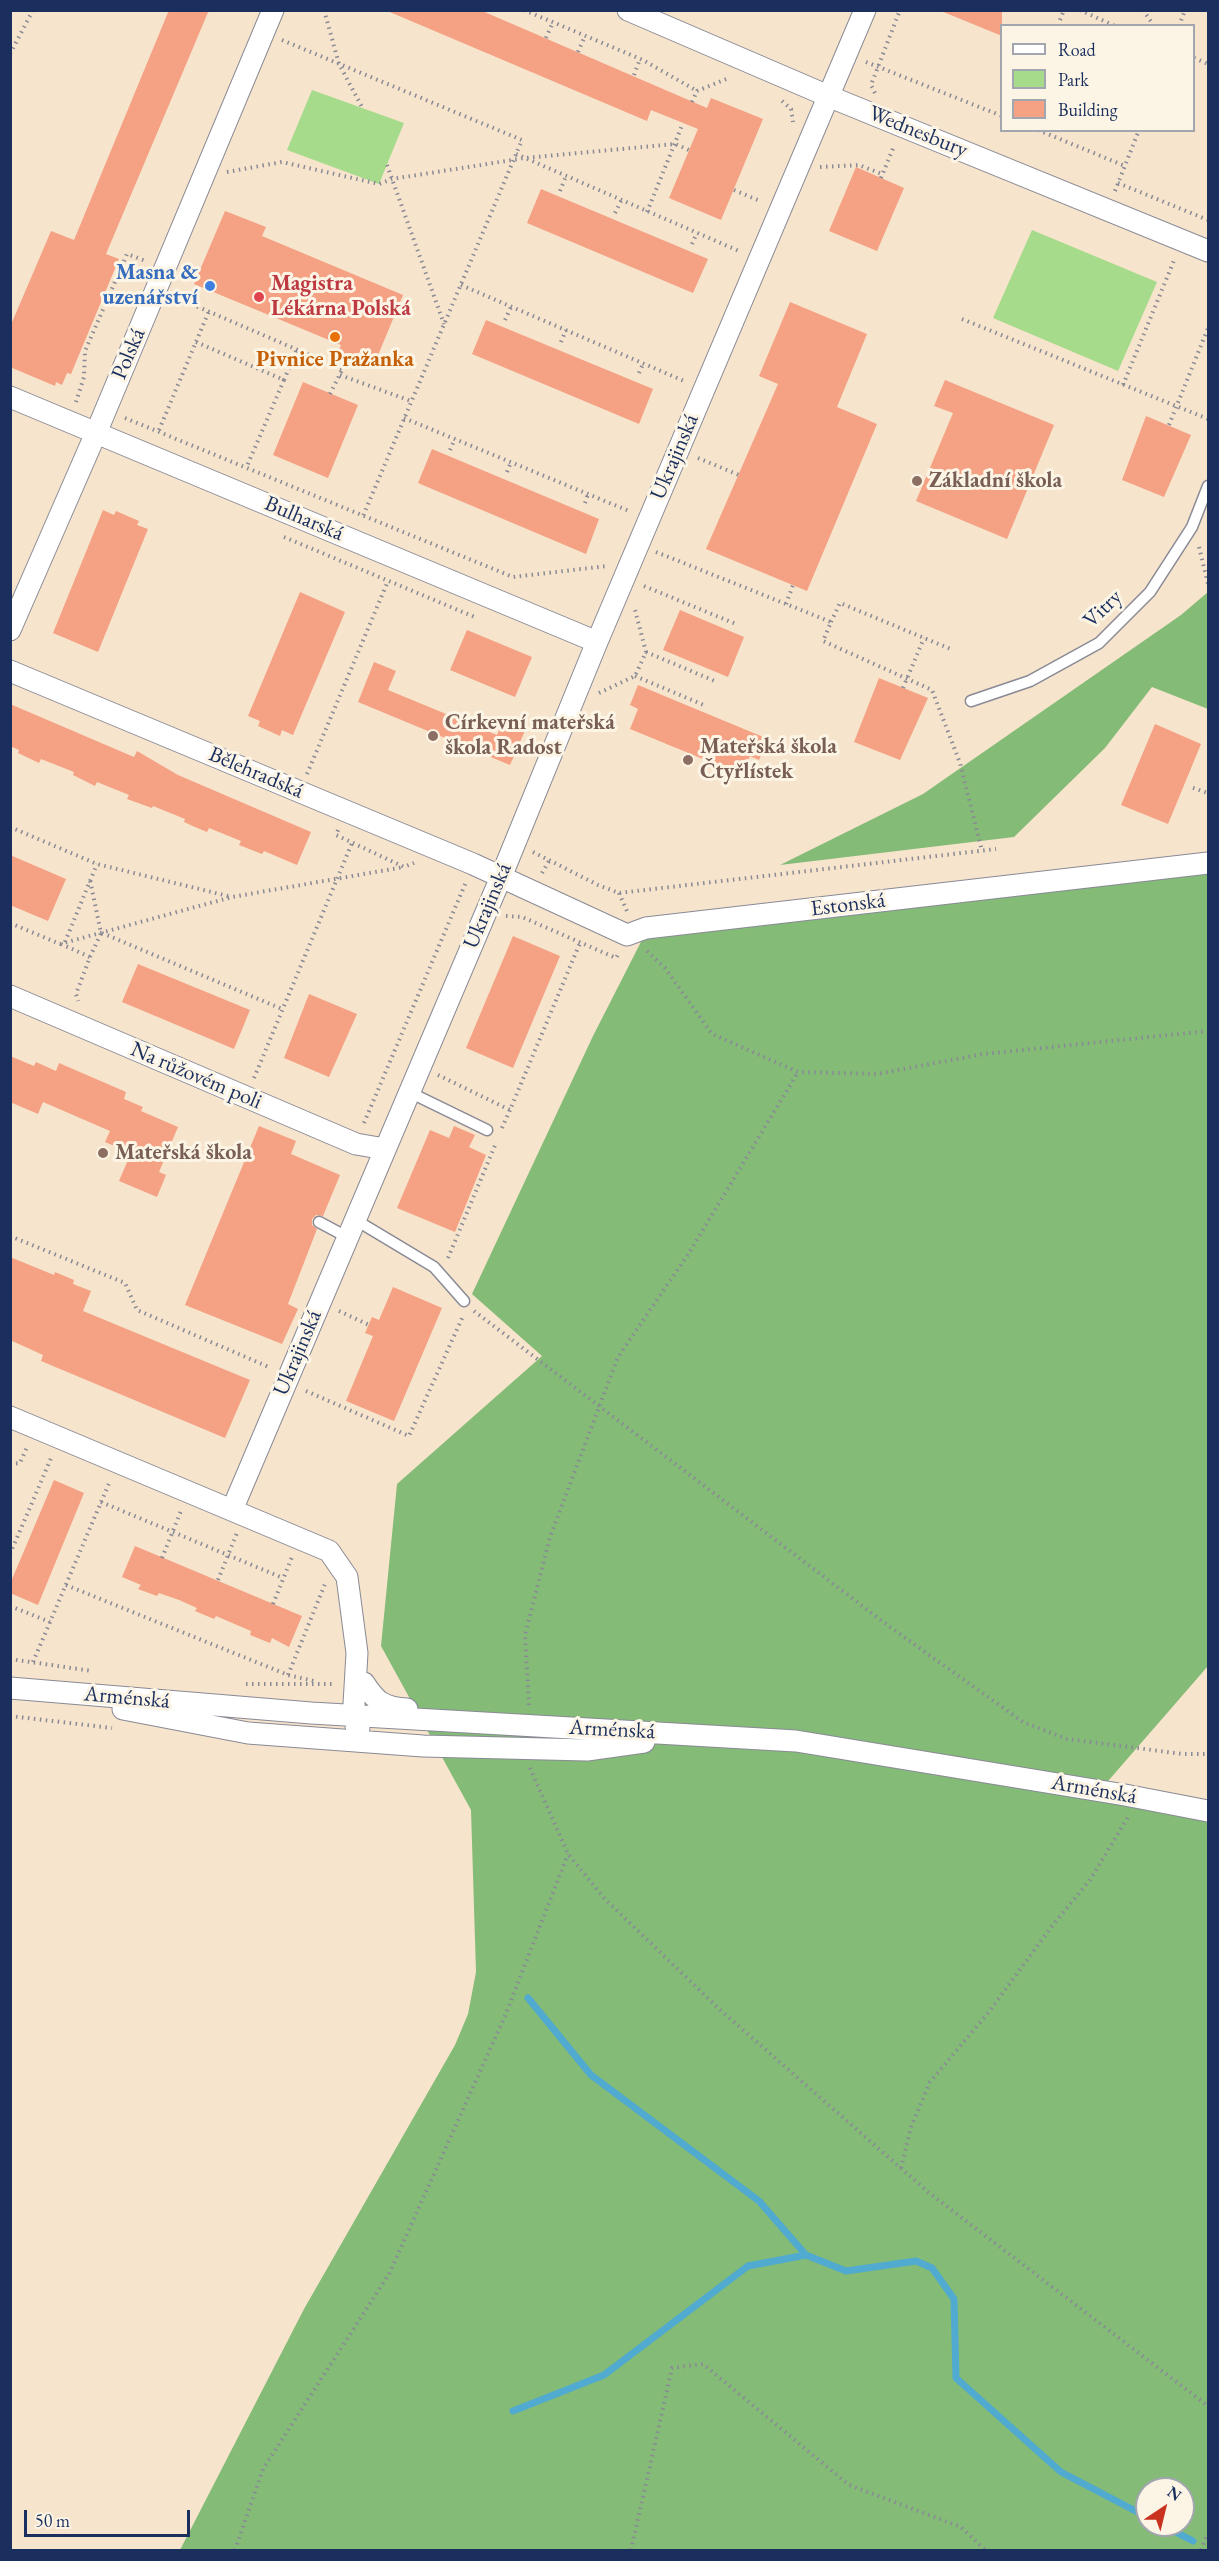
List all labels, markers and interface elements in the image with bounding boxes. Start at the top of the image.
legend [1000,24,1195,132]
text: Road [1058,38,1096,61]
text: Park [1058,68,1089,91]
text: Building [1058,98,1118,121]
street label: Wednesbury [865,100,971,164]
place label: Masna & uzenářství [103,260,198,312]
place label: Magistra Lékárna Polská [271,271,411,322]
marker: Masna & uzenářství [203,279,217,293]
marker: Magistra Lékárna Polská [252,290,266,304]
street label: Polská [106,324,152,384]
marker: Pivnice Pražanka [328,330,342,344]
place label: Pivnice Pražanka [256,347,414,373]
street label: Ukrajinská [645,410,705,504]
place label: Základní škola [929,468,1062,494]
marker: Základní škola [910,474,924,488]
street label: Bulharská [260,491,348,547]
street label: Vitry [1078,584,1128,634]
place label: Církevní mateřská škola Radost [445,710,615,762]
marker: Církevní mateřská škola Radost [426,729,440,743]
place label: Mateřská škola Čtyřlístek [700,734,837,786]
street label: Bělehradská [205,741,307,805]
marker: Mateřská škola Čtyřlístek [681,753,695,767]
street label: Ukrajinská [458,859,518,953]
street label: Estonská [809,887,887,923]
street label: Na růžovém poli [126,1036,266,1116]
place label: Mateřská škola [115,1140,252,1166]
marker: Mateřská škola [96,1146,110,1160]
street label: Ukrajinská [268,1306,328,1400]
street label: Arménská [83,1681,171,1715]
street label: Arménská [568,1715,656,1745]
street label: Arménská [1049,1770,1139,1810]
north arrow [1135,2477,1195,2537]
text: N [1163,2481,1186,2506]
scale bar [27,2498,194,2536]
text: 50 m [35,2509,70,2532]

